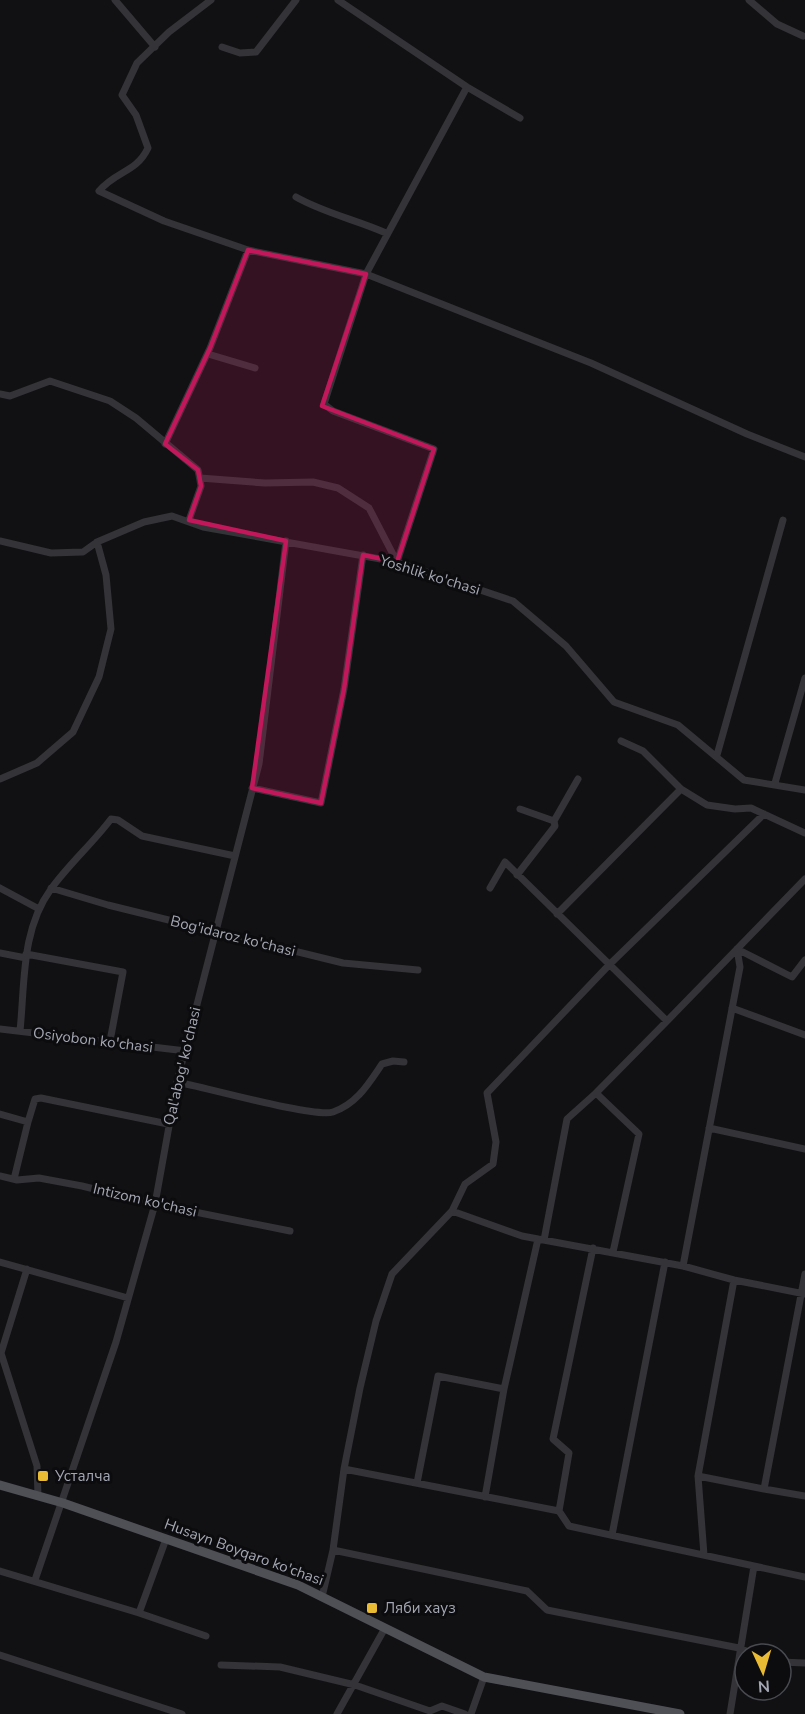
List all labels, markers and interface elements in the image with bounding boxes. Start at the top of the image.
street label: Yoshlik ko'chasi [376,550,483,600]
street label: Bog'idaroz ko'chasi [168,911,298,961]
street label: Qal'abog' ko'chasi [159,1005,205,1127]
street label: Osiyobon ko'chasi [32,1023,154,1057]
street label: Intizom ko'chasi [91,1178,199,1222]
place label: Усталча [54,1466,111,1486]
marker: Усталча [36,1469,50,1483]
street label: Husayn Boyqaro ko'chasi [162,1514,326,1590]
place label: Ляби хауз [384,1598,456,1618]
marker: Ляби хауз [365,1601,379,1615]
north arrow [733,1642,793,1702]
text: N [757,1675,771,1697]

